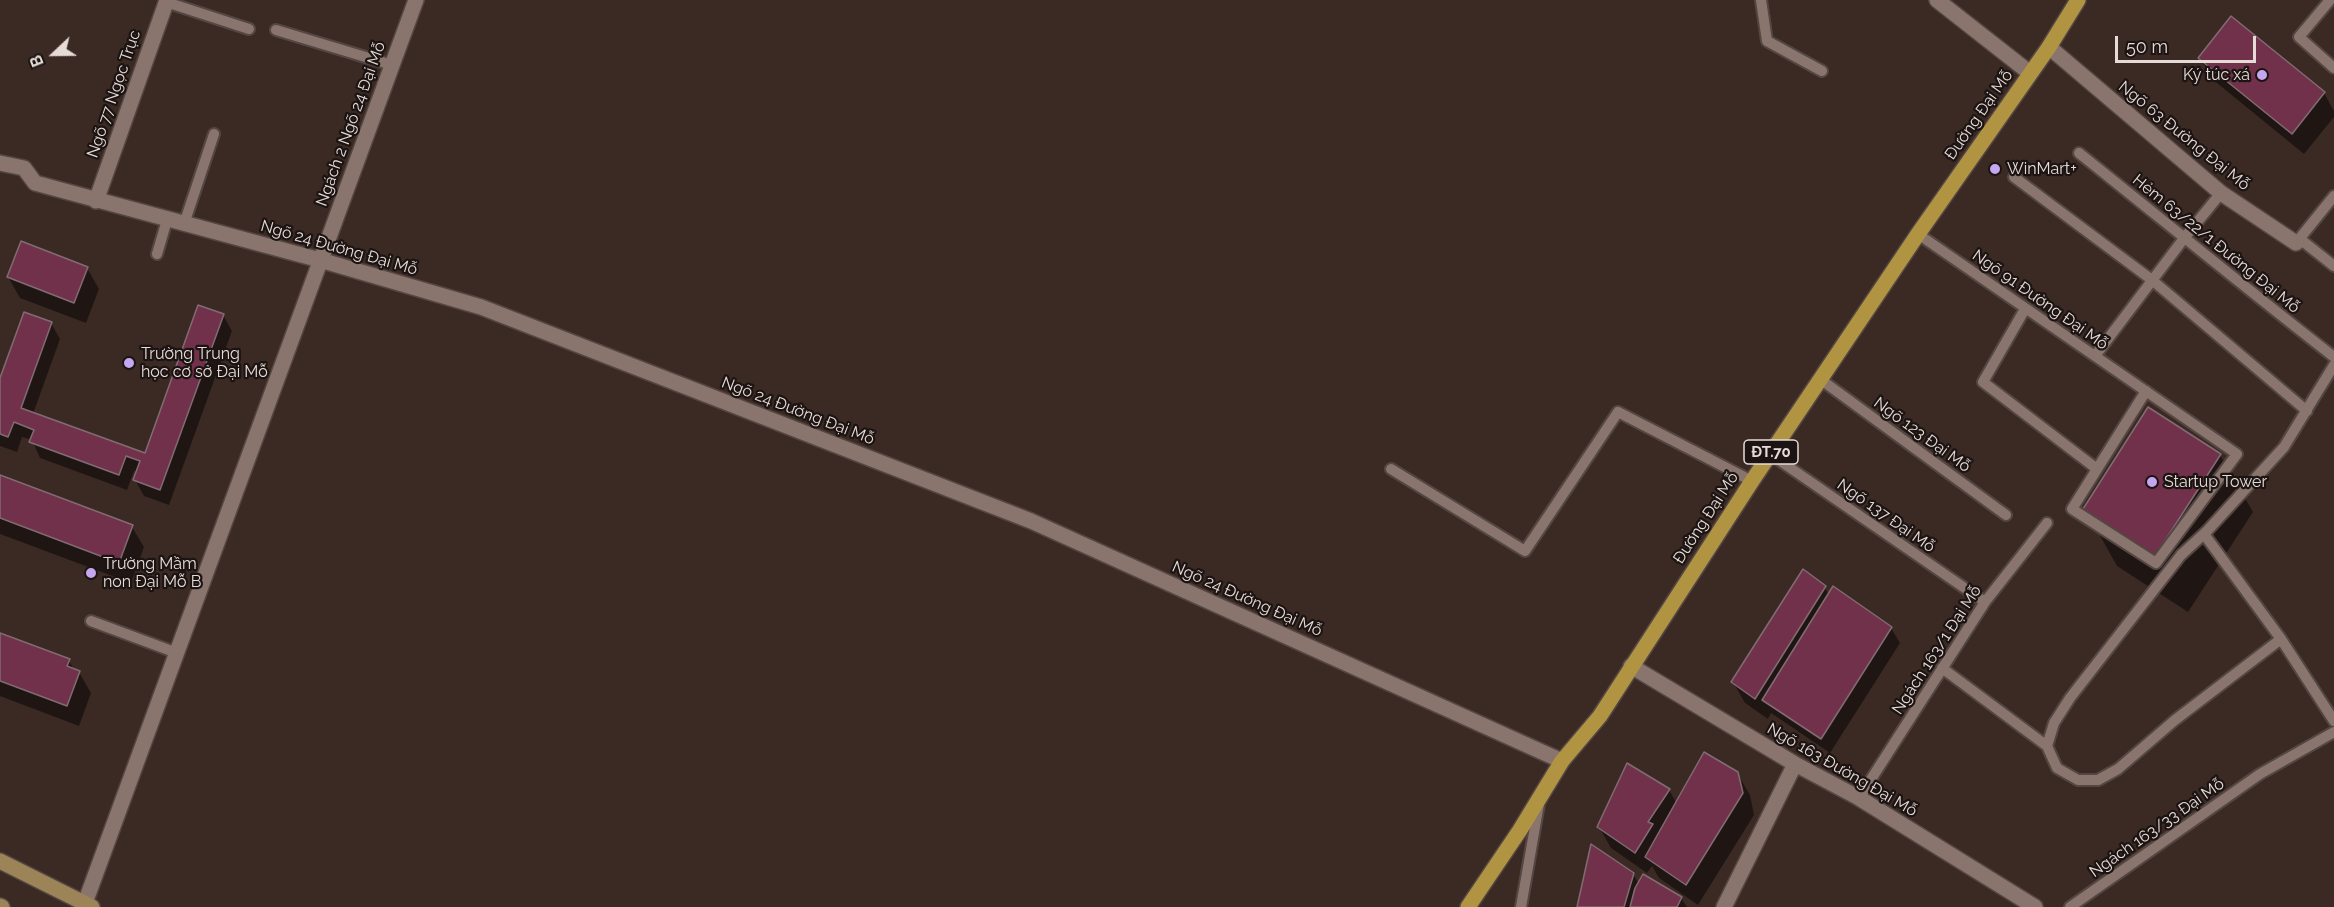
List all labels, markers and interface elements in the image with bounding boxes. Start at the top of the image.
north arrow [24,24,84,84]
scale bar [2118,24,2259,62]
street label: Ngõ 77 Ngọc Trục [83,28,145,160]
text: 50 m [2126,36,2168,57]
street label: Ngách 2 Ngõ 24 Đại Mỗ [312,39,390,209]
text: B [26,52,48,70]
place label: Ký túc xá [2183,65,2250,85]
street label: Đường Đại Mỗ [1941,66,2017,164]
marker: Ký túc xá [2255,68,2269,82]
street label: Ngõ 63 Đường Đại Mỗ [2115,77,2253,195]
place label: WinMart+ [2007,159,2077,179]
marker: WinMart+ [1988,162,2002,176]
street label: Hẻm 63/22/1 Đường Đại Mỗ [2129,171,2303,317]
street label: Ngõ 24 Đường Đại Mỗ [258,216,420,280]
street label: Ngõ 91 Đường Đại Mỗ [1968,246,2112,354]
place label: Trường Trung học cơ sở Đại Mỗ [141,344,268,382]
marker: Trường Trung học cơ sở Đại Mỗ [122,356,136,370]
street label: Ngõ 24 Đường Đại Mỗ [719,373,877,449]
street label: Ngõ 123 Đại Mỗ [1870,393,1974,477]
road number: ĐT.70 [1744,440,1798,464]
street label: Đường Đại Mỗ [1669,469,1743,567]
place label: Startup Tower [2164,472,2267,492]
street label: Ngõ 137 Đại Mỗ [1833,475,1939,557]
marker: Startup Tower [2145,475,2159,489]
place label: Trường Mầm non Đại Mỗ B [103,554,201,592]
street label: Ngõ 24 Đường Đại Mỗ [1169,557,1325,641]
marker: Trường Mầm non Đại Mỗ B [84,566,98,580]
street label: Ngách 163/1 Đại Mỗ [1888,582,1986,718]
street label: Ngõ 163 Đường Đại Mỗ [1764,719,1920,821]
street label: Ngách 163/33 Đại Mỗ [2086,774,2228,882]

